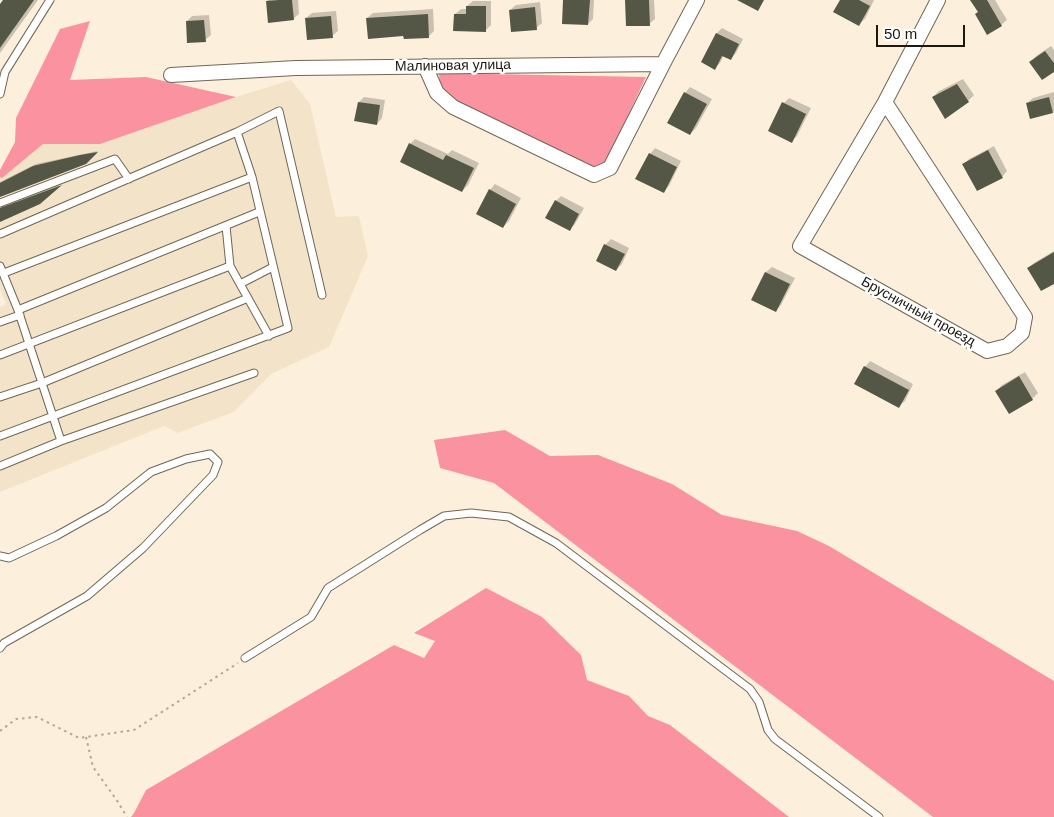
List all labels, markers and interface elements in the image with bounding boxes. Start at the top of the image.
scale bar [879,15,968,47]
text: 50 m [884,25,917,42]
street label: Малиновая улица [395,57,511,75]
street label: Брусничный проезд [858,274,978,350]

